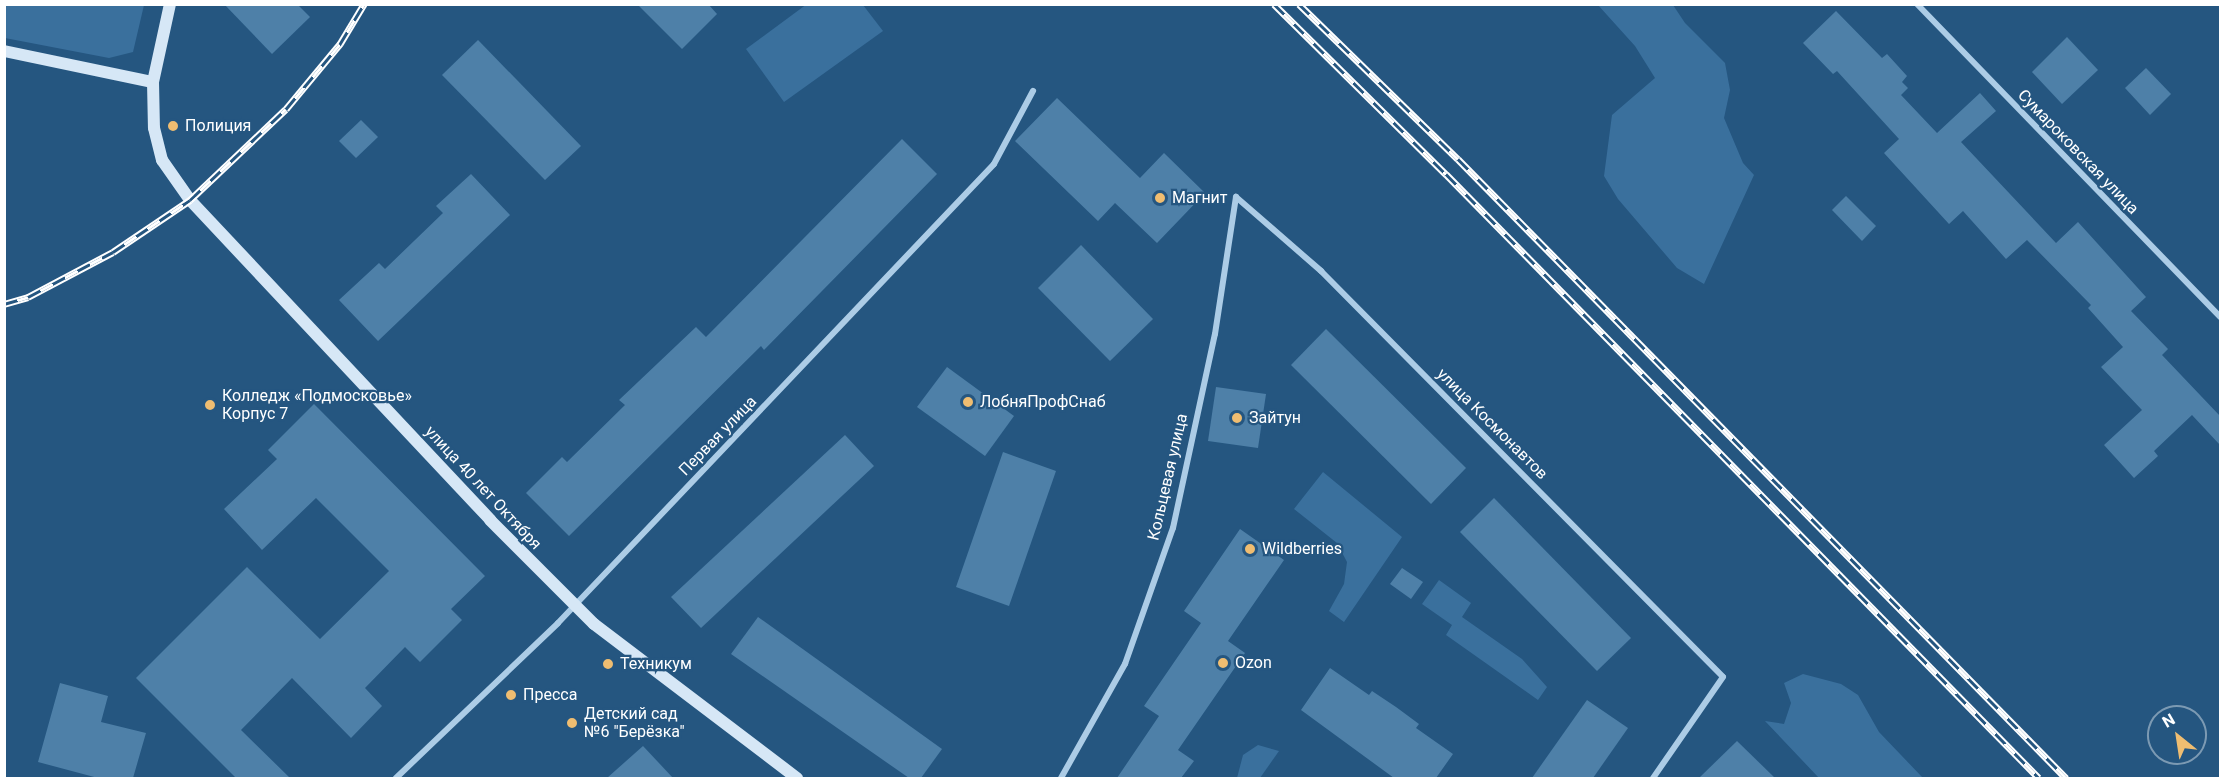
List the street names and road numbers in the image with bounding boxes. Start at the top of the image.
street label: Сумароковская улица [2014,86,2142,218]
street label: улица Космонавтов [1433,365,1551,483]
street label: Первая улица [675,392,761,480]
street label: Кольцевая улица [1144,412,1192,542]
street label: улица 40 лет Октября [421,422,545,554]

